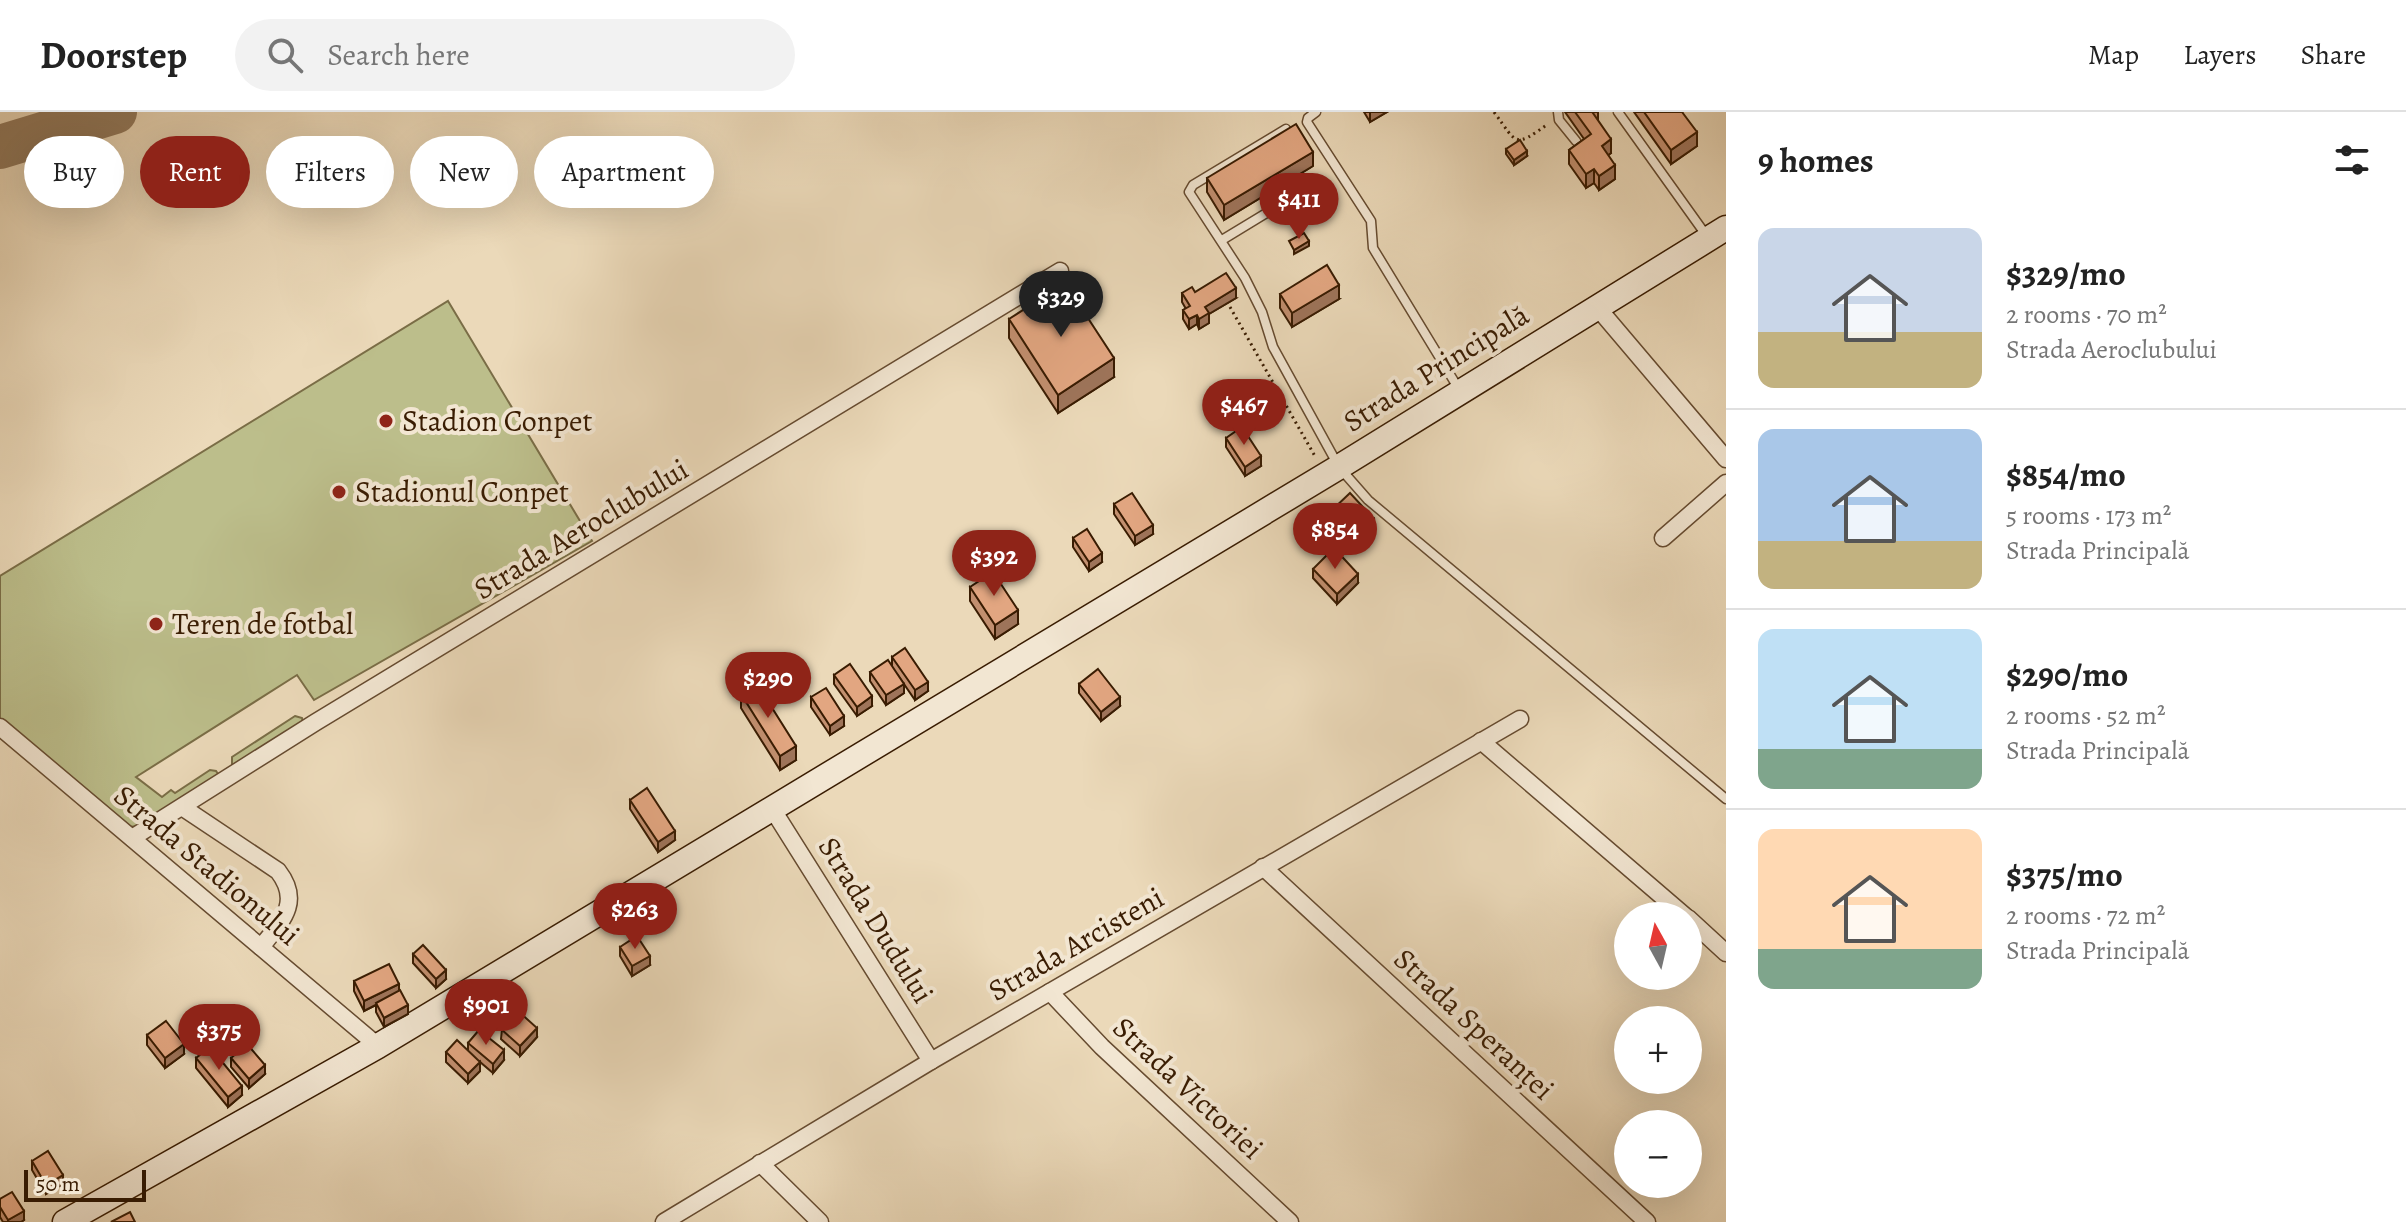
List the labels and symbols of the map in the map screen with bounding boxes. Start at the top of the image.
pin: $411 [1252,173,1346,241]
pin: $329 [1014,271,1108,339]
street label: Strada Principală [1336,295,1536,441]
pin: $467 [1197,379,1291,447]
place label: Stadion Conpet [402,401,593,441]
marker: Stadion Conpet [377,412,395,430]
street label: Strada Aeroclubului [466,449,696,609]
place label: Stadionul Conpet [355,472,569,512]
marker: Stadionul Conpet [330,483,348,501]
pin: $854 [1288,503,1382,571]
pin: $392 [947,530,1041,598]
place label: Teren de fotbal [172,604,353,644]
marker: Teren de fotbal [147,615,165,633]
pin: $290 [721,652,815,720]
street label: Strada Stadionului [106,775,308,955]
street label: Strada Dudului [809,829,943,1011]
street label: Strada Arcisteni [981,878,1171,1010]
pin: $263 [588,883,682,951]
north arrow [1614,902,1702,990]
street label: Strada Speranței [1385,939,1563,1109]
pin: $901 [439,979,533,1047]
pin: $375 [172,1004,266,1072]
street label: Strada Victoriei [1104,1008,1272,1168]
scale bar [24,1166,146,1202]

